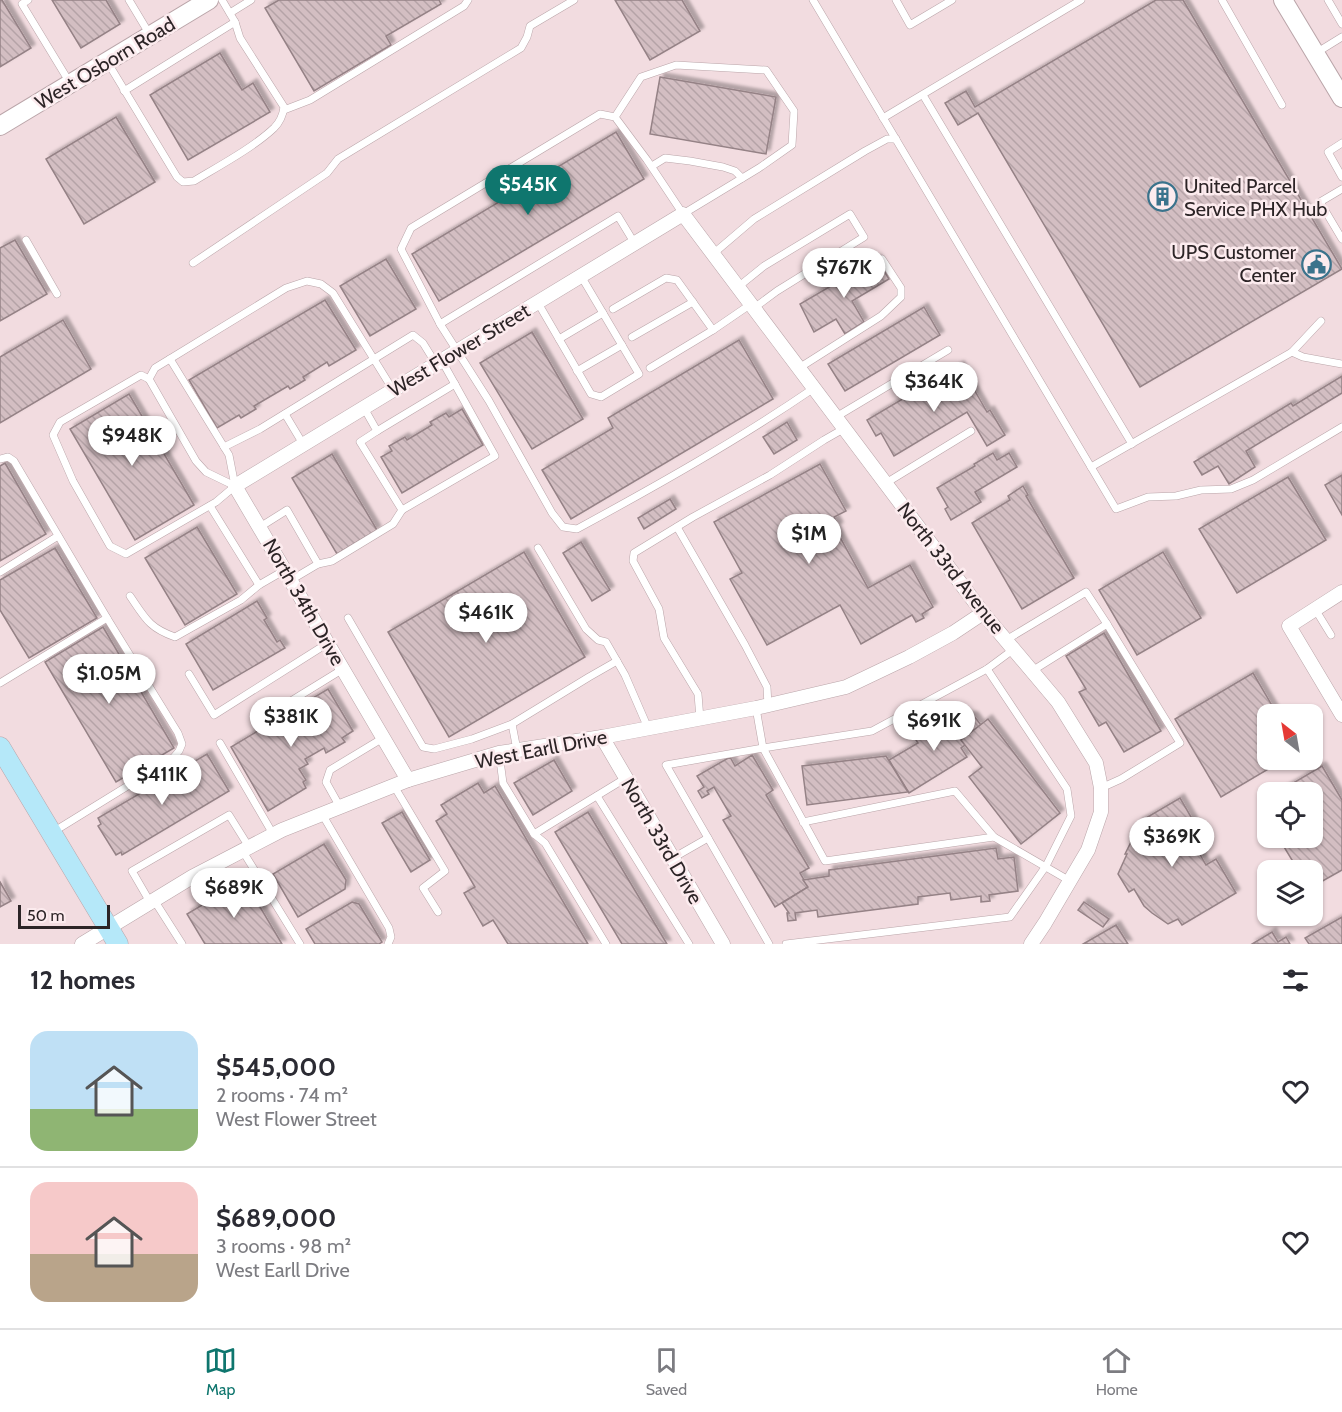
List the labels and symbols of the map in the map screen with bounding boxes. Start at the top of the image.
street label: West Osborn Road [31,12,179,114]
pin: $545K [486,165,570,216]
place label: United Parcel Service PHX Hub [1184,174,1327,221]
building icon: United Parcel Service PHX Hub [1147,181,1179,213]
place label: UPS Customer Center [1171,240,1297,287]
pin: $767K [802,248,886,299]
public building icon: UPS Customer Center [1301,248,1333,280]
street label: West Flower Street [384,298,534,402]
pin: $364K [892,362,976,413]
pin: $948K [90,416,174,467]
street label: North 33rd Avenue [892,498,1010,638]
pin: $1M [780,514,838,565]
street label: North 34th Drive [258,534,350,670]
pin: $461K [444,593,528,644]
pin: $1.05M [60,654,158,705]
pin: $381K [249,697,333,748]
pin: $691K [892,701,976,752]
north arrow [1257,704,1323,770]
street label: West Earll Drive [473,724,609,774]
pin: $411K [120,755,204,806]
street label: North 33rd Drive [616,774,708,908]
pin: $369K [1130,817,1214,868]
pin: $689K [192,868,276,919]
scale bar [18,902,110,930]

